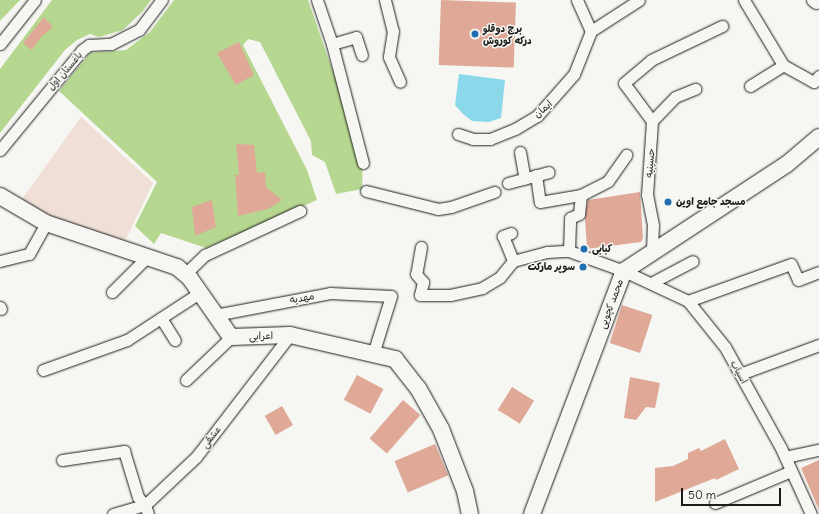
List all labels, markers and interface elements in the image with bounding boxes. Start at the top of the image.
place label: برج دوقلو درکه کوروش [483,22,532,46]
marker: برج دوقلو درکه کوروش [470,29,480,39]
street label: باغستان اول [45,49,85,93]
street label: ایمان [531,98,555,120]
street label: حسینیه [643,148,657,178]
place label: مسجد جامع اوین [676,196,746,208]
marker: مسجد جامع اوین [663,197,673,207]
place label: کبابی [592,243,612,255]
marker: کبابی [579,244,589,254]
place label: سوپر مارکت [528,261,575,273]
marker: سوپر مارکت [578,262,588,272]
street label: محمد کچویی [596,277,626,331]
street label: مهدیه [289,290,315,306]
street label: اعرابی [249,330,273,342]
street label: اسیاب [728,358,750,386]
street label: عشقی [199,423,223,451]
scale bar [683,480,783,506]
text: 50 m [688,487,716,502]

